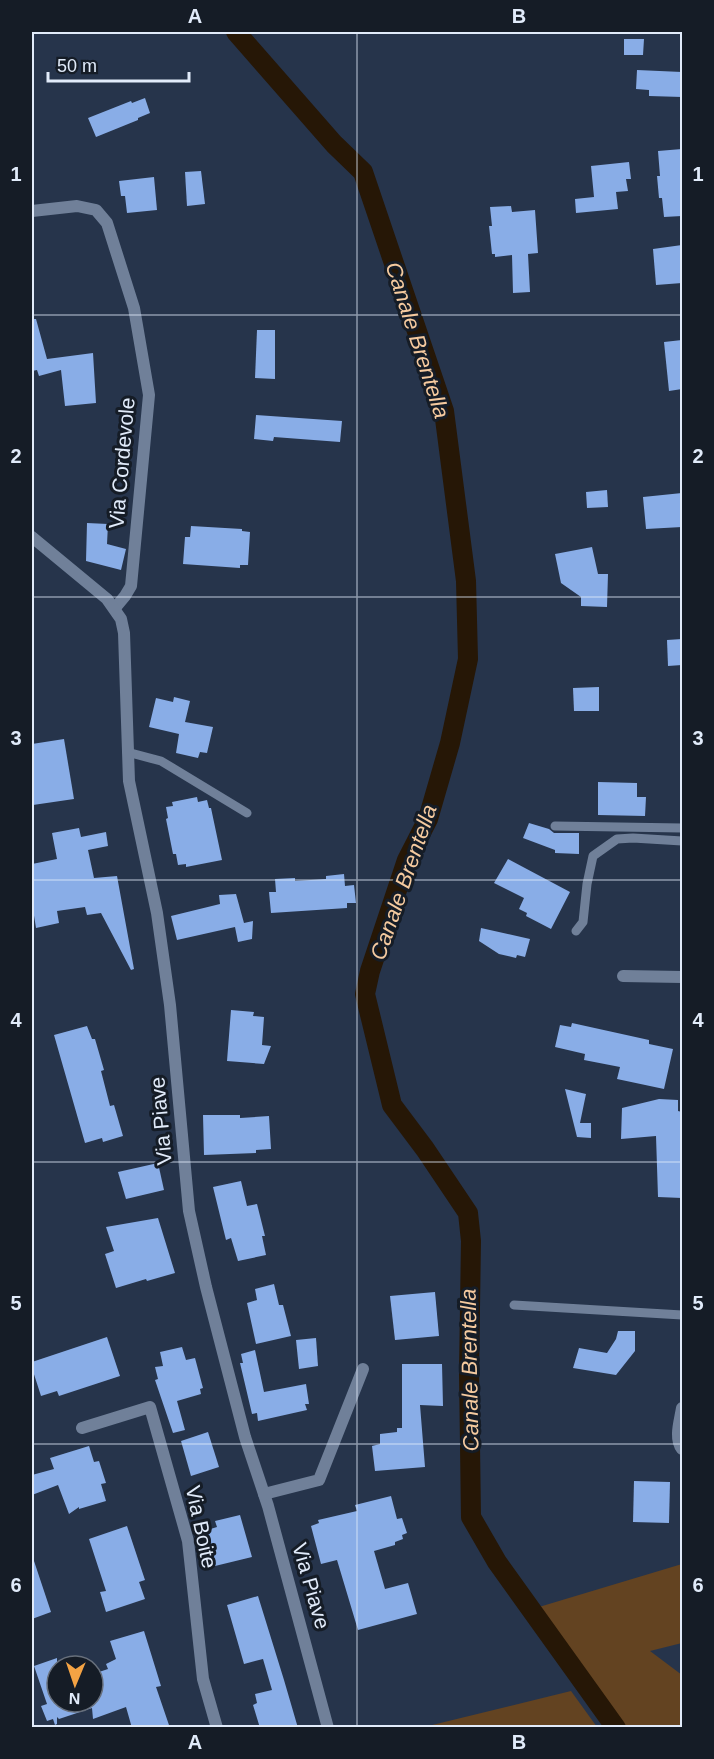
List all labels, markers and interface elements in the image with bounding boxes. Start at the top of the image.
text: A [188,5,202,27]
text: B [512,5,526,27]
scale bar [48,45,189,83]
text: 50 m [57,56,97,76]
text: 1 [10,163,22,185]
text: 1 [692,163,704,185]
water label: Canale Brentella [381,259,455,421]
street label: Via Cordevole [104,396,139,529]
text: 2 [10,445,22,467]
text: 2 [692,445,704,467]
text: 3 [10,727,22,749]
text: 3 [692,727,704,749]
water label: Canale Brentella [365,801,442,963]
text: 4 [10,1009,22,1031]
text: 4 [692,1009,704,1031]
street label: Via Piave [145,1076,176,1166]
water label: Canale Brentella [456,1288,483,1452]
text: 5 [10,1292,22,1314]
text: 5 [692,1292,704,1314]
street label: Via Boite [182,1484,221,1570]
street label: Via Piave [288,1540,335,1631]
text: 6 [10,1574,22,1596]
text: 6 [692,1574,704,1596]
north arrow [45,1654,105,1714]
text: N [68,1690,81,1707]
text: A [188,1731,202,1753]
text: B [512,1731,526,1753]

